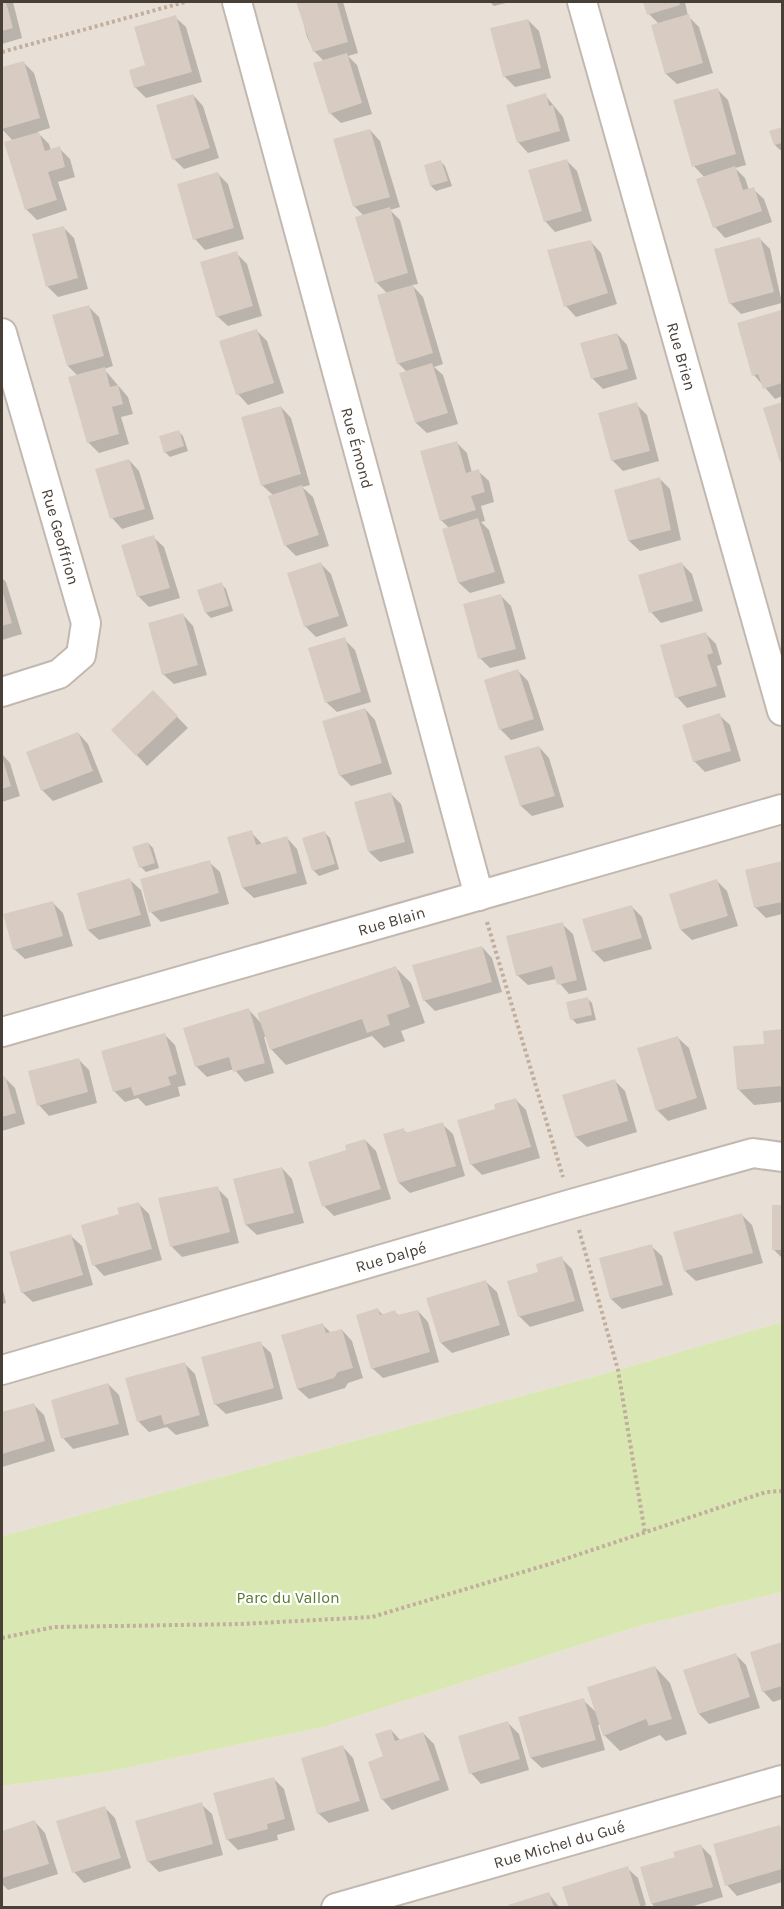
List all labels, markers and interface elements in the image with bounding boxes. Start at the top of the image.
street label: Rue Brien [663,320,700,393]
street label: Rue Émond [337,405,377,491]
street label: Rue Geoffrion [38,487,83,587]
street label: Rue Blain [356,903,427,940]
street label: Rue Dalpé [353,1238,429,1276]
park label: Parc du Vallon [236,1588,340,1607]
street label: Rue Michel du Gué [491,1817,627,1872]

